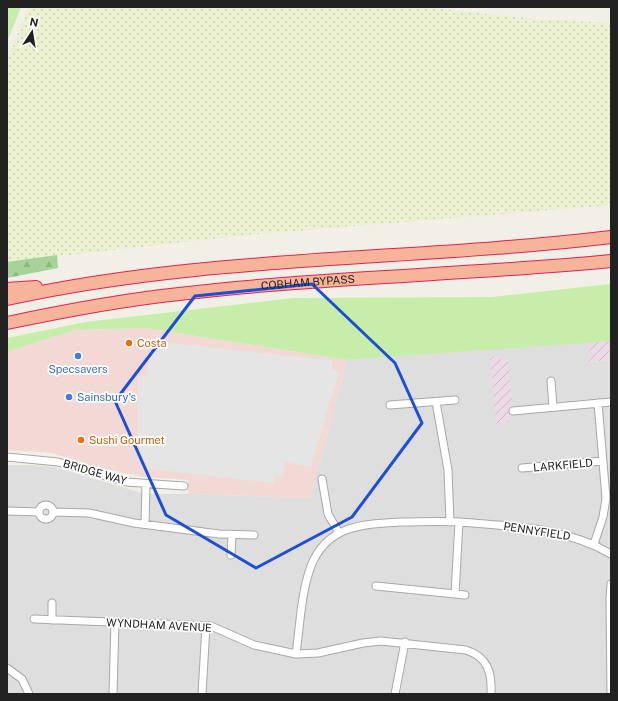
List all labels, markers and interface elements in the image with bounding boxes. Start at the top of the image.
north arrow [12,12,52,52]
text: N [29,15,40,29]
street label: COBHAM BYPASS [260,273,355,292]
place label: Costa [137,337,167,349]
marker: Costa [124,338,134,348]
marker: Specsavers [73,351,83,361]
place label: Specsavers [48,363,108,375]
place label: Sainsbury's [77,391,136,403]
marker: Sainsbury's [64,392,74,402]
place label: Sushi Gourmet [89,434,165,446]
marker: Sushi Gourmet [76,435,86,445]
street label: LARKFIELD [533,456,594,474]
street label: BRIDGE WAY [62,457,129,487]
street label: PENNYFIELD [503,520,572,542]
street label: WYNDHAM AVENUE [106,616,212,634]

